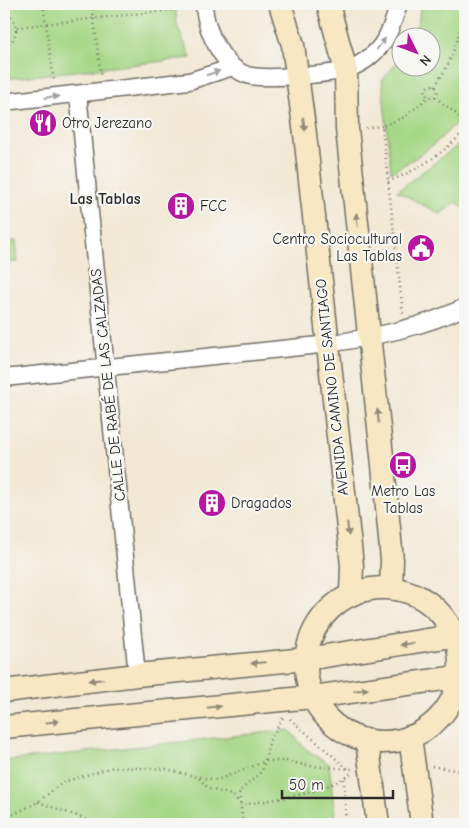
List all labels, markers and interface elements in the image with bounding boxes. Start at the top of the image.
north arrow [392,28,442,78]
one-way arrow [375,38,386,51]
text: N [416,51,435,69]
one-way arrow [205,69,220,77]
one-way arrow [45,93,61,101]
restaurant icon: Otro Jerezano [28,108,58,138]
place label: Otro Jerezano [62,114,152,132]
one-way arrow [300,116,308,132]
district label: Las Tablas [69,190,141,208]
building icon: FCC [166,191,196,221]
place label: FCC [200,197,227,215]
one-way arrow [353,212,361,228]
place label: Centro Sociocultural Las Tablas [272,230,402,265]
public building icon: Centro Sociocultural Las Tablas [406,233,436,263]
street label: CALLE DE RABÉ DE LAS CALZADAS [86,268,129,502]
street label: AVENIDA CAMINO DE SANTIAGO [312,278,352,496]
one-way arrow [374,408,382,424]
bus stop icon: Metro Las Tablas [388,450,418,480]
place label: Metro Las Tablas [371,482,435,517]
building icon: Dragados [197,488,227,518]
place label: Dragados [231,494,292,512]
one-way arrow [344,521,352,537]
one-way arrow [399,640,415,648]
one-way arrow [249,660,265,668]
one-way arrow [88,676,104,684]
one-way arrow [354,686,370,694]
one-way arrow [206,703,222,711]
one-way arrow [45,718,61,726]
scale bar [282,768,393,800]
text: 50 m [289,776,324,794]

